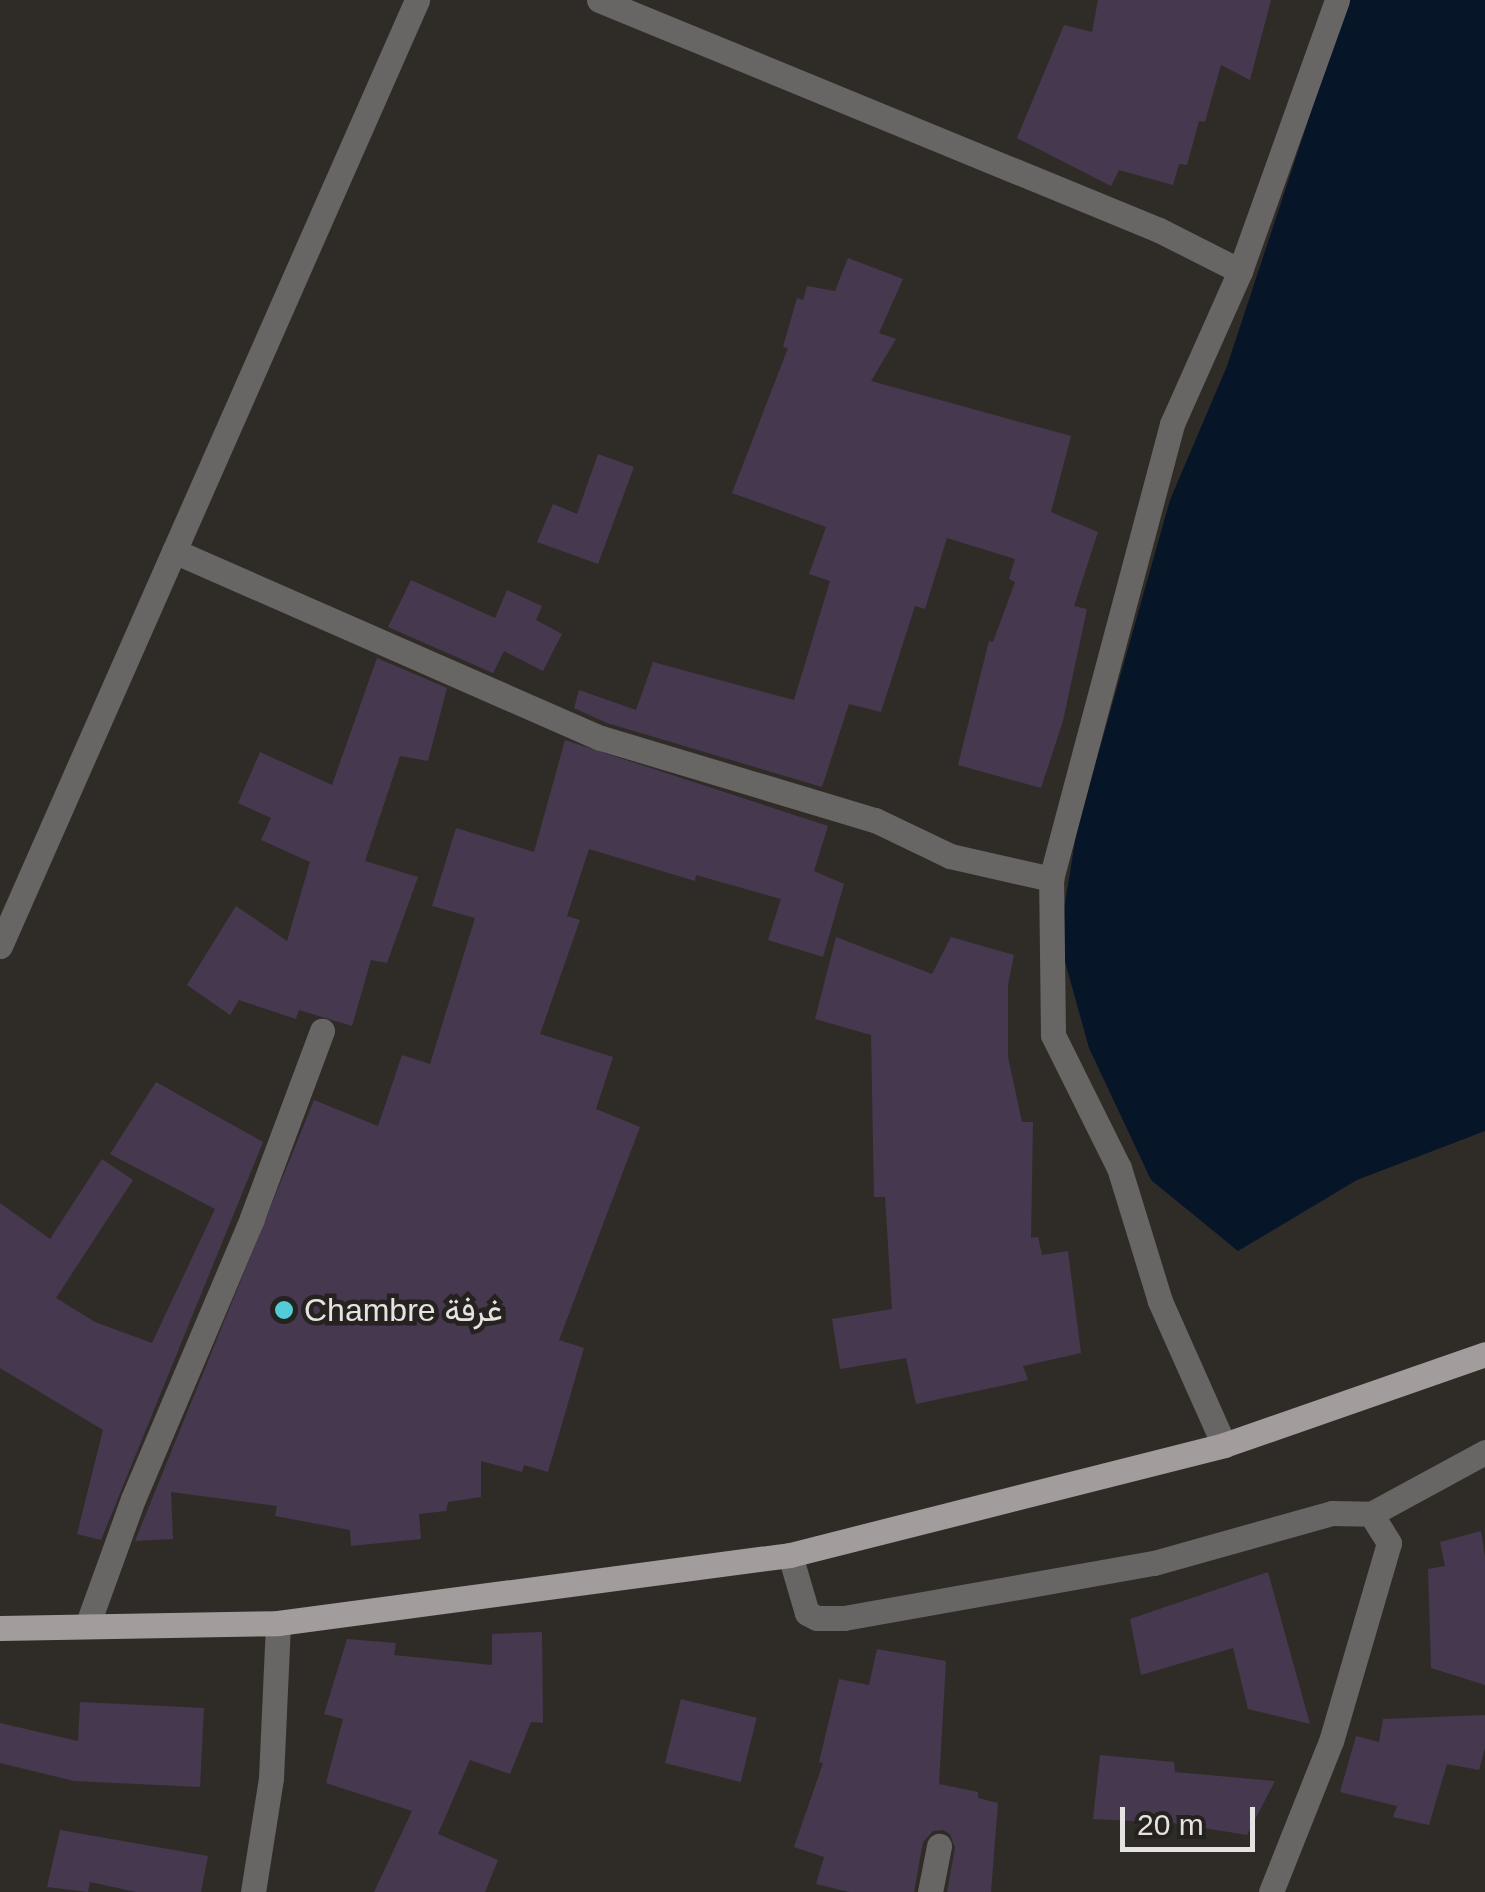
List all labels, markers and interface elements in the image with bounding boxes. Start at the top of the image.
place label: Chambre غرفة [304,1291,503,1329]
marker: Chambre غرفة [273,1299,295,1321]
scale bar [1125,1787,1260,1849]
text: 20 m [1137,1808,1204,1841]

